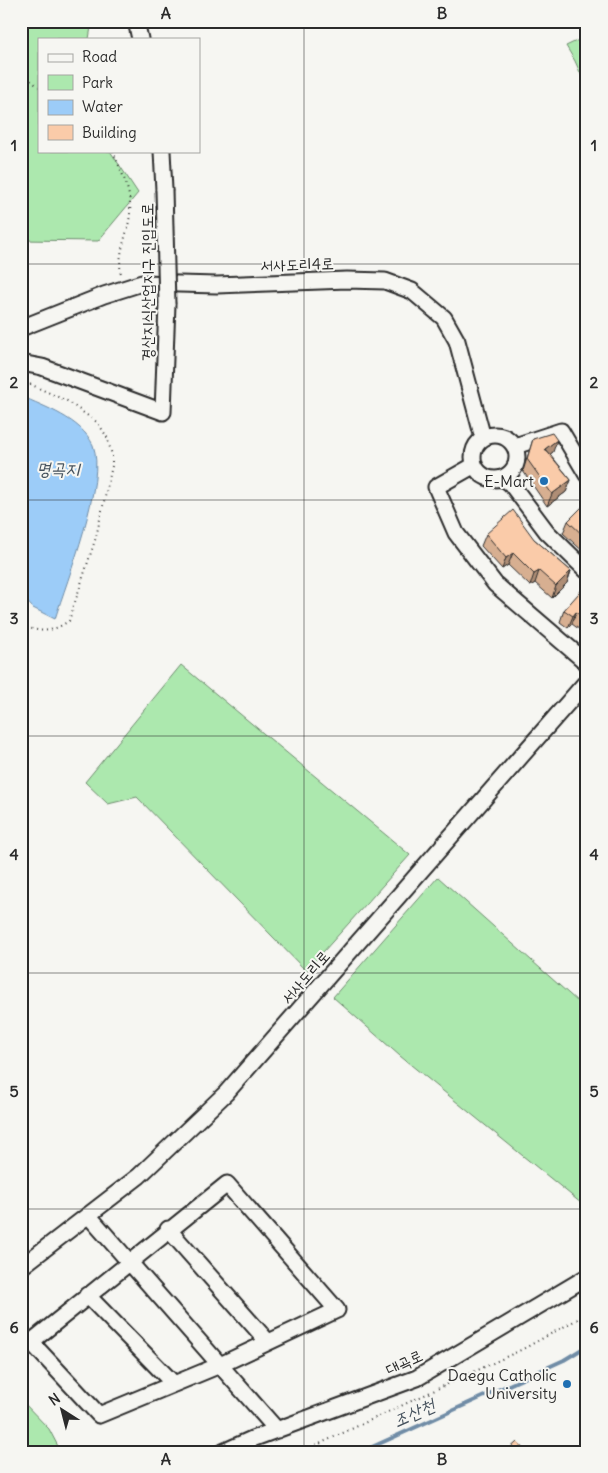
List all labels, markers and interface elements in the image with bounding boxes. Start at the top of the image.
text: A [161,3,171,23]
text: B [437,3,448,23]
legend [38,38,200,152]
text: Road [82,47,117,66]
text: Park [82,73,113,92]
text: Water [82,97,123,116]
text: Building [82,123,137,142]
text: 1 [11,135,17,155]
text: 1 [591,135,597,155]
street label: 경산지식산업지구 진입도로 [137,203,157,361]
street label: 서사도리4로 [260,253,334,275]
text: 2 [10,372,19,392]
text: 2 [590,372,599,392]
water label: 명곡지 [36,457,82,480]
place label: E-Mart [484,471,535,491]
marker: E-Mart [538,475,550,487]
text: 3 [9,608,19,628]
text: 3 [589,608,599,628]
text: 4 [9,844,19,864]
text: 4 [589,844,599,864]
street label: 서사도리로 [276,946,334,1008]
text: 5 [9,1081,19,1101]
text: 5 [589,1081,599,1101]
text: 6 [9,1317,19,1337]
text: 6 [589,1317,599,1337]
street label: 대곡로 [382,1345,426,1379]
place label: Daegu Catholic University [447,1365,557,1403]
marker: Daegu Catholic University [561,1378,573,1390]
north arrow [38,1386,88,1436]
text: N [45,1389,64,1410]
water label: 조산천 [389,1393,440,1432]
text: A [161,1449,171,1469]
text: B [437,1449,448,1469]

